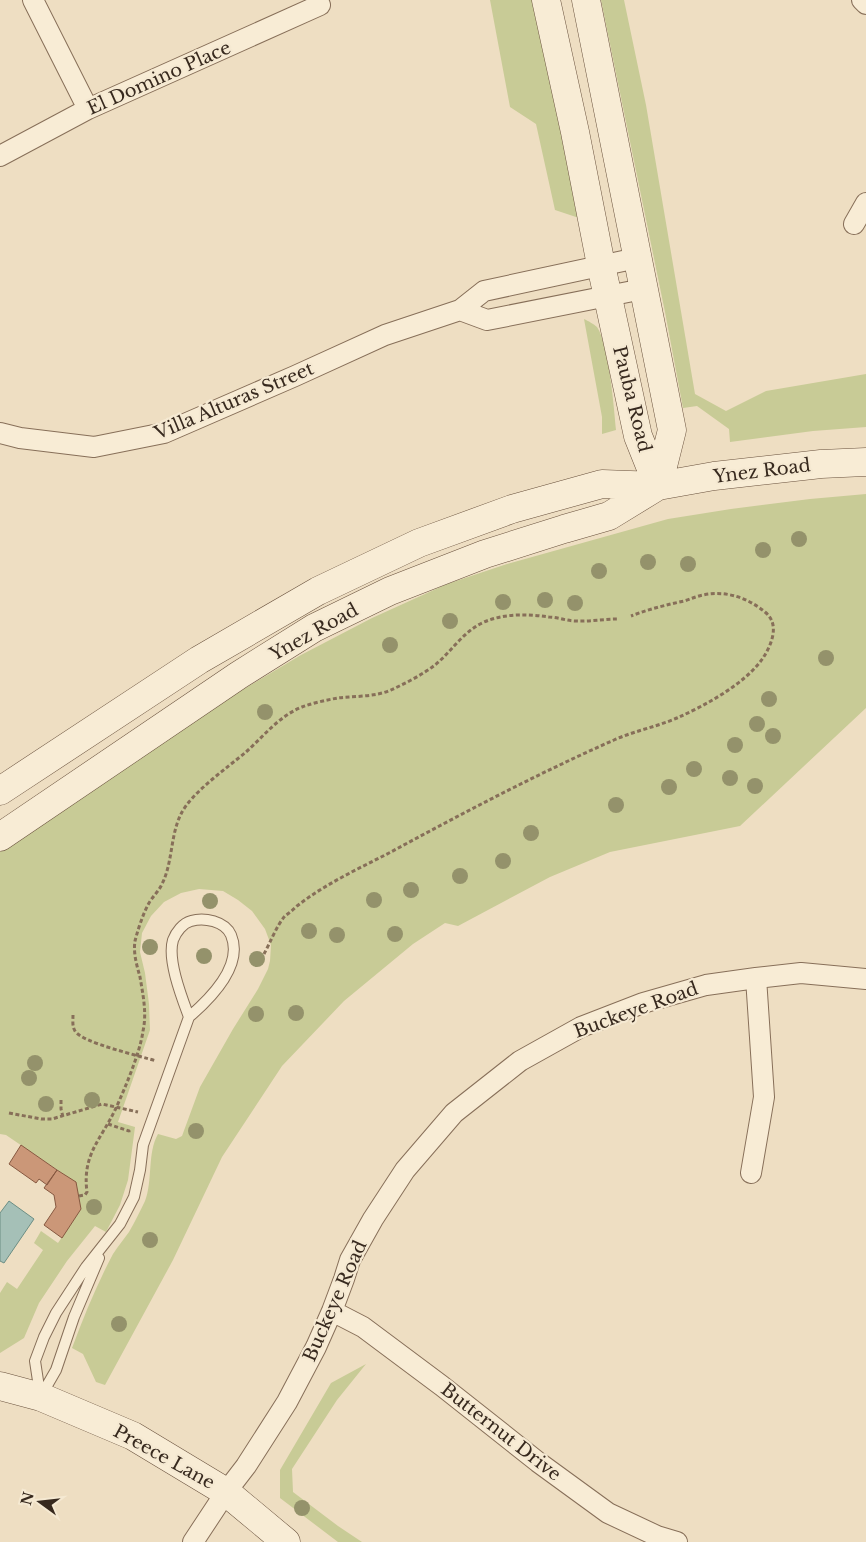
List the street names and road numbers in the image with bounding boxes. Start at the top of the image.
street label: El Domino Place [84,36,234,120]
street label: Pauba Road [608,344,656,454]
street label: Villa Alturas Street [150,357,317,445]
street label: Ynez Road [711,454,812,488]
street label: Ynez Road [265,599,362,666]
street label: Buckeye Road [571,977,701,1043]
street label: Buckeye Road [298,1237,372,1365]
street label: Butternut Drive [437,1378,565,1486]
street label: Preece Lane [110,1420,218,1494]

